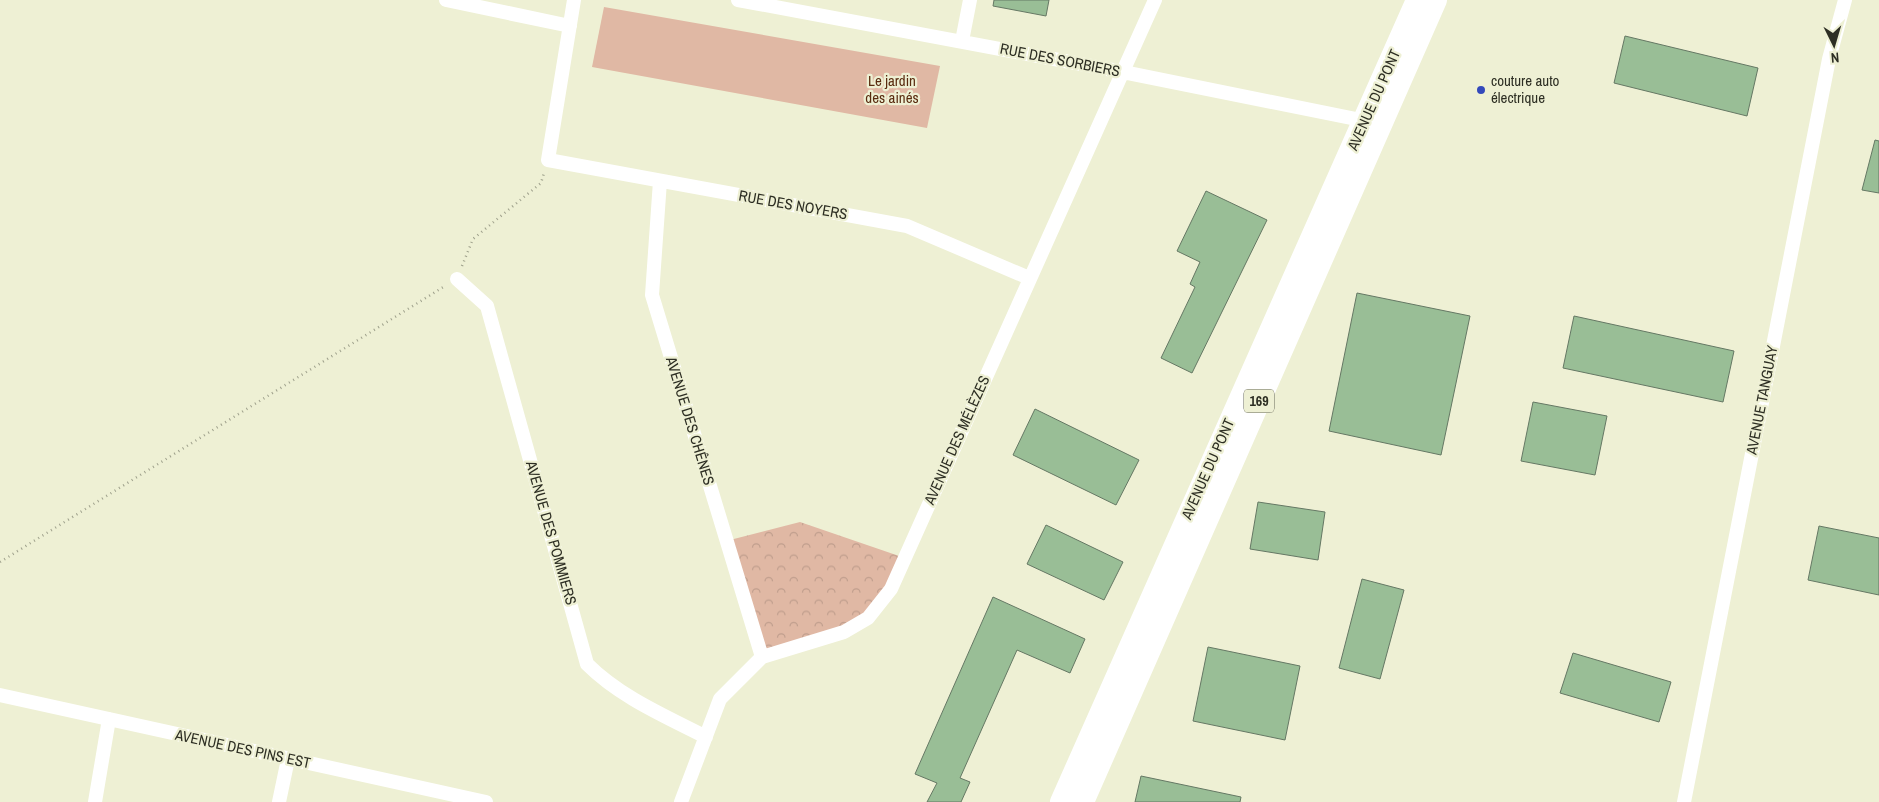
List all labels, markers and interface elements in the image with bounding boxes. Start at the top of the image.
north arrow [1809,20,1859,70]
street label: RUE DES SORBIERS [998,38,1122,81]
street label: AVENUE DU PONT [1341,46,1405,155]
text: N [1830,49,1840,67]
park label: Le jardin des ainés [865,70,919,108]
place label: couture auto électrique [1491,70,1560,108]
marker: couture auto électrique [1475,84,1487,96]
street label: RUE DES NOYERS [737,185,849,224]
street label: AVENUE TANGUAY [1740,343,1783,457]
street label: AVENUE DES CHÊNES [661,353,720,488]
street label: AVENUE DES MÉLÈZES [918,372,994,509]
road number: 169 [1244,390,1274,412]
street label: AVENUE DU PONT [1175,415,1239,524]
street label: AVENUE DES POMMIERS [521,457,582,607]
street label: AVENUE DES PINS EST [173,724,313,773]

